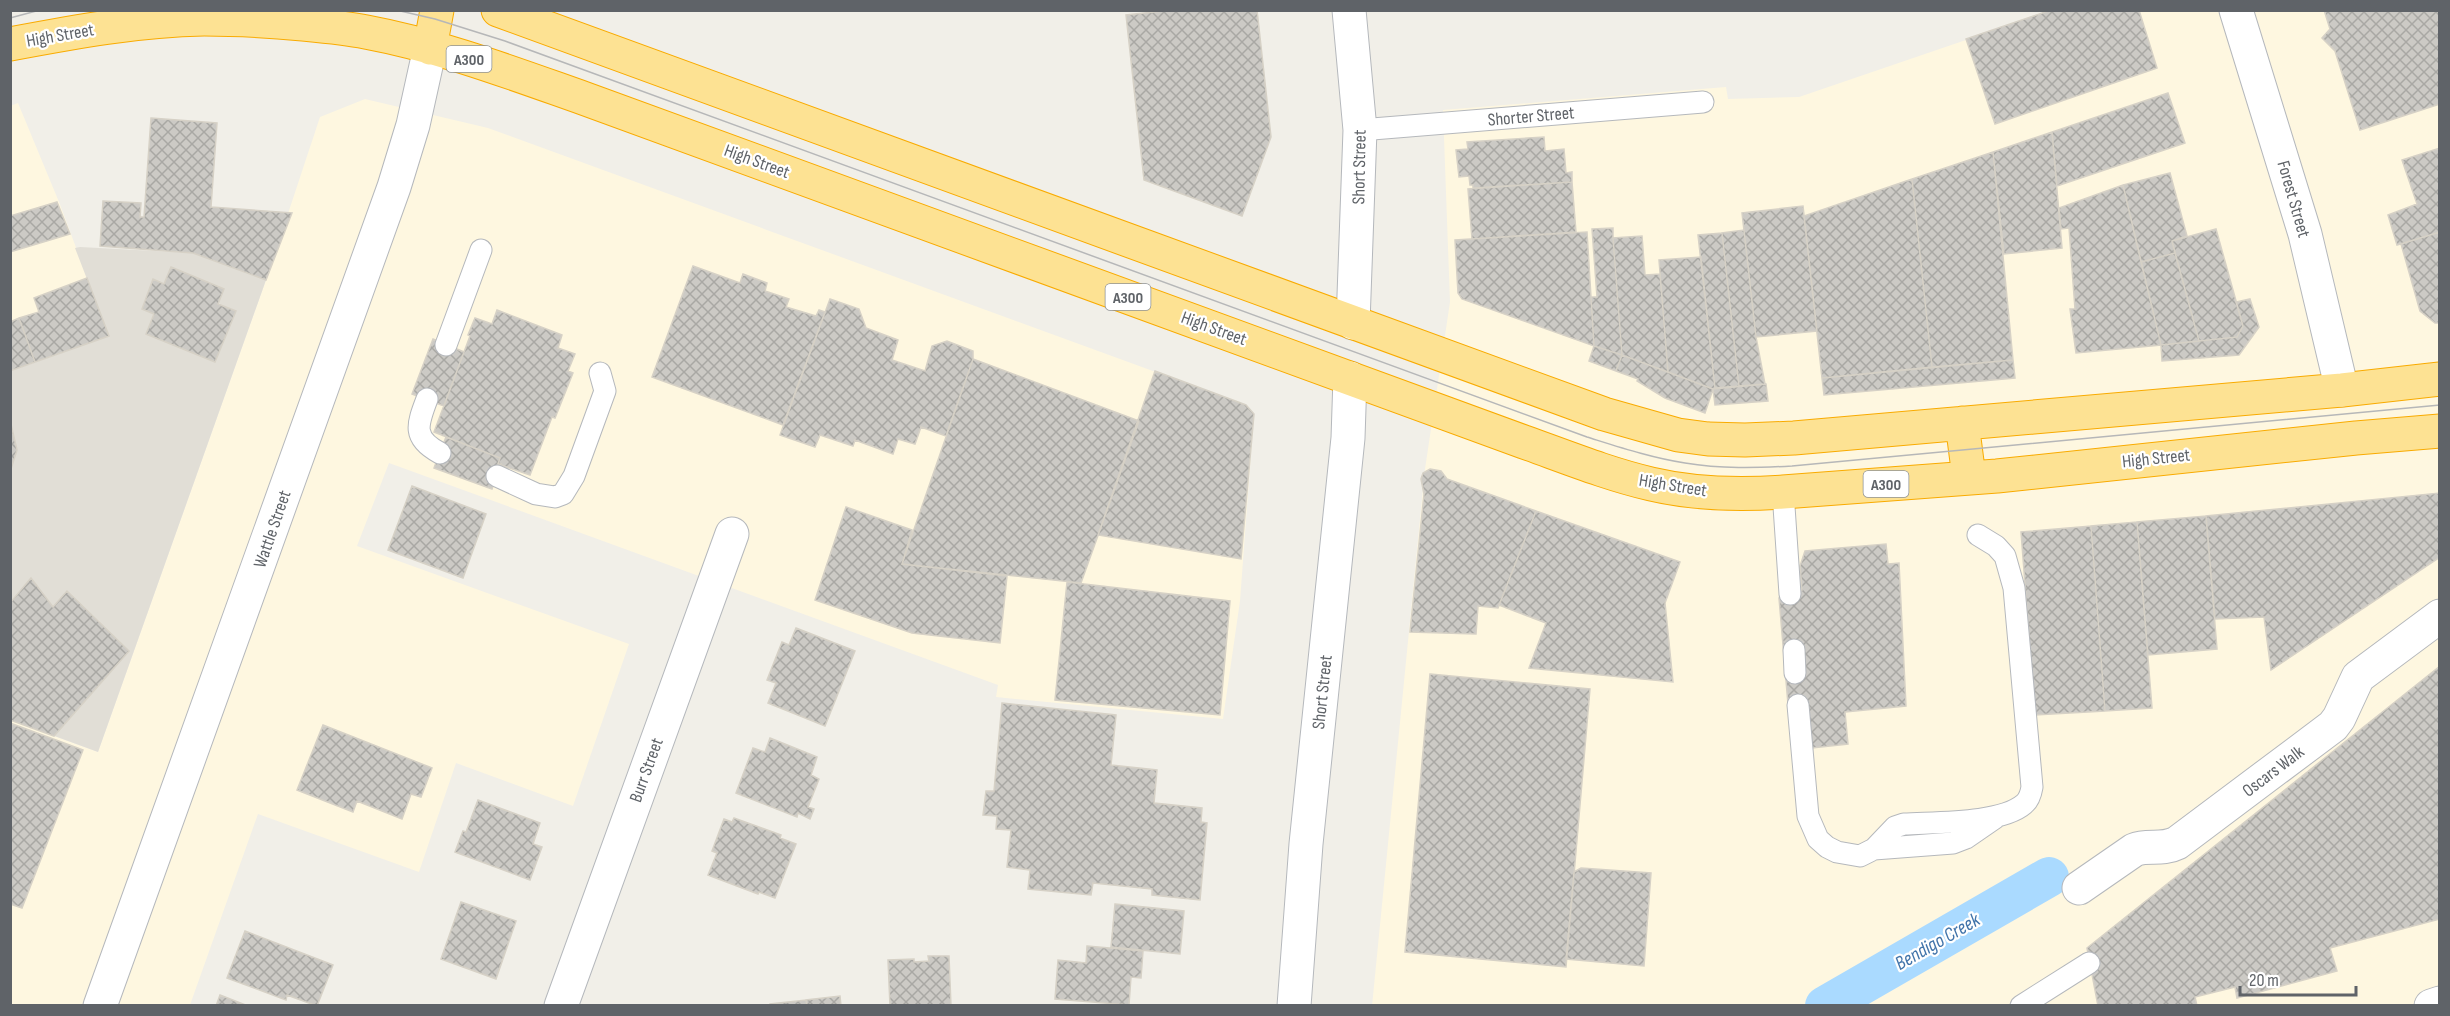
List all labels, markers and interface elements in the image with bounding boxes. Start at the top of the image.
street label: High Street [25,19,96,52]
road number: A300 [446,46,492,72]
street label: Shorter Street [1487,102,1576,131]
street label: Short Street [1348,129,1371,204]
street label: High Street [721,140,793,183]
street label: Forest Street [2273,158,2315,240]
road number: A300 [1106,284,1150,310]
street label: High Street [1178,307,1250,350]
street label: High Street [2121,444,2192,473]
street label: High Street [1638,470,1709,501]
road number: A300 [1864,471,1908,497]
street label: Wattle Street [249,487,296,571]
street label: Short Street [1308,653,1337,730]
street label: Burr Street [625,735,668,805]
street label: Oscars Walk [2238,741,2308,801]
water label: Bendigo Creek [1891,908,1985,976]
scale bar [2240,959,2356,997]
text: 20 m [2249,970,2279,991]

